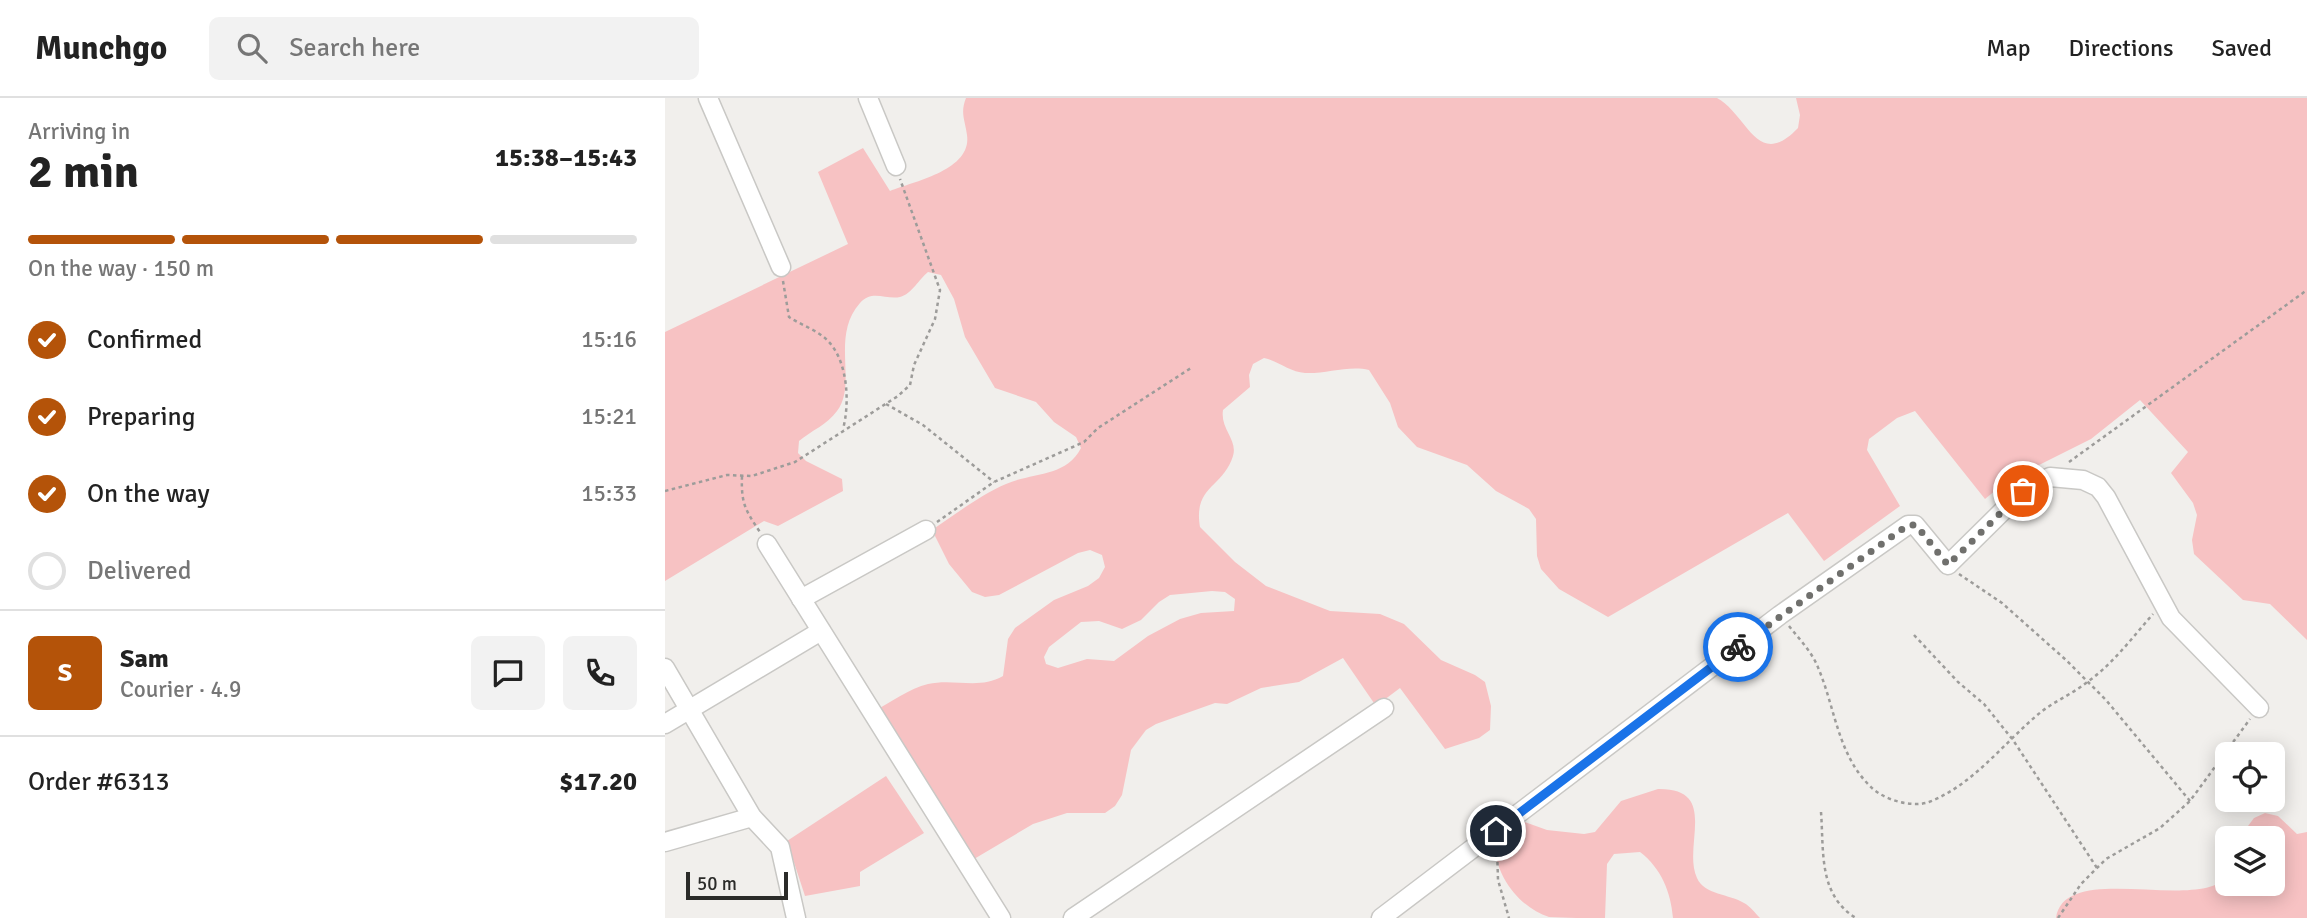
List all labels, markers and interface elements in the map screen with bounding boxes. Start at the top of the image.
search box [209,17,699,80]
text: Munchgo [35,28,167,69]
icon: search [233,29,271,67]
text: Search here [289,32,420,64]
text: Map [1986,33,2031,63]
text: Directions [2069,33,2174,63]
text: Saved [2212,33,2272,63]
text: Arriving in [28,117,130,146]
text: 15:38–15:43 [495,142,637,174]
text: 2 min [28,144,139,200]
text: On the way · 150 m [28,254,214,283]
icon: check [28,321,66,359]
text: Confirmed [87,324,202,356]
text: 15:16 [581,325,637,354]
icon: check [28,398,66,436]
text: Preparing [87,401,195,433]
text: 15:21 [581,402,637,431]
pin [1993,461,2053,521]
icon: bag [2004,472,2042,510]
icon: check [28,475,66,513]
text: On the way [87,478,210,510]
text: 15:33 [581,479,637,508]
text: Delivered [87,555,192,587]
courier [1703,612,1773,682]
icon: bike [1719,628,1757,666]
button: chat [471,636,545,710]
button: phone [563,636,637,710]
text: Sam [120,643,169,675]
text: S [58,657,72,689]
text: Courier · 4.9 [120,675,241,704]
map controls [2215,742,2285,896]
button: locate [2215,742,2285,812]
text: Order #6313 [28,766,169,798]
text: $17.20 [559,766,637,798]
pin [1466,801,1526,861]
icon: home [1477,812,1515,850]
button: layers [2215,826,2285,896]
scale bar [686,869,787,901]
text: 50 m [697,872,737,896]

